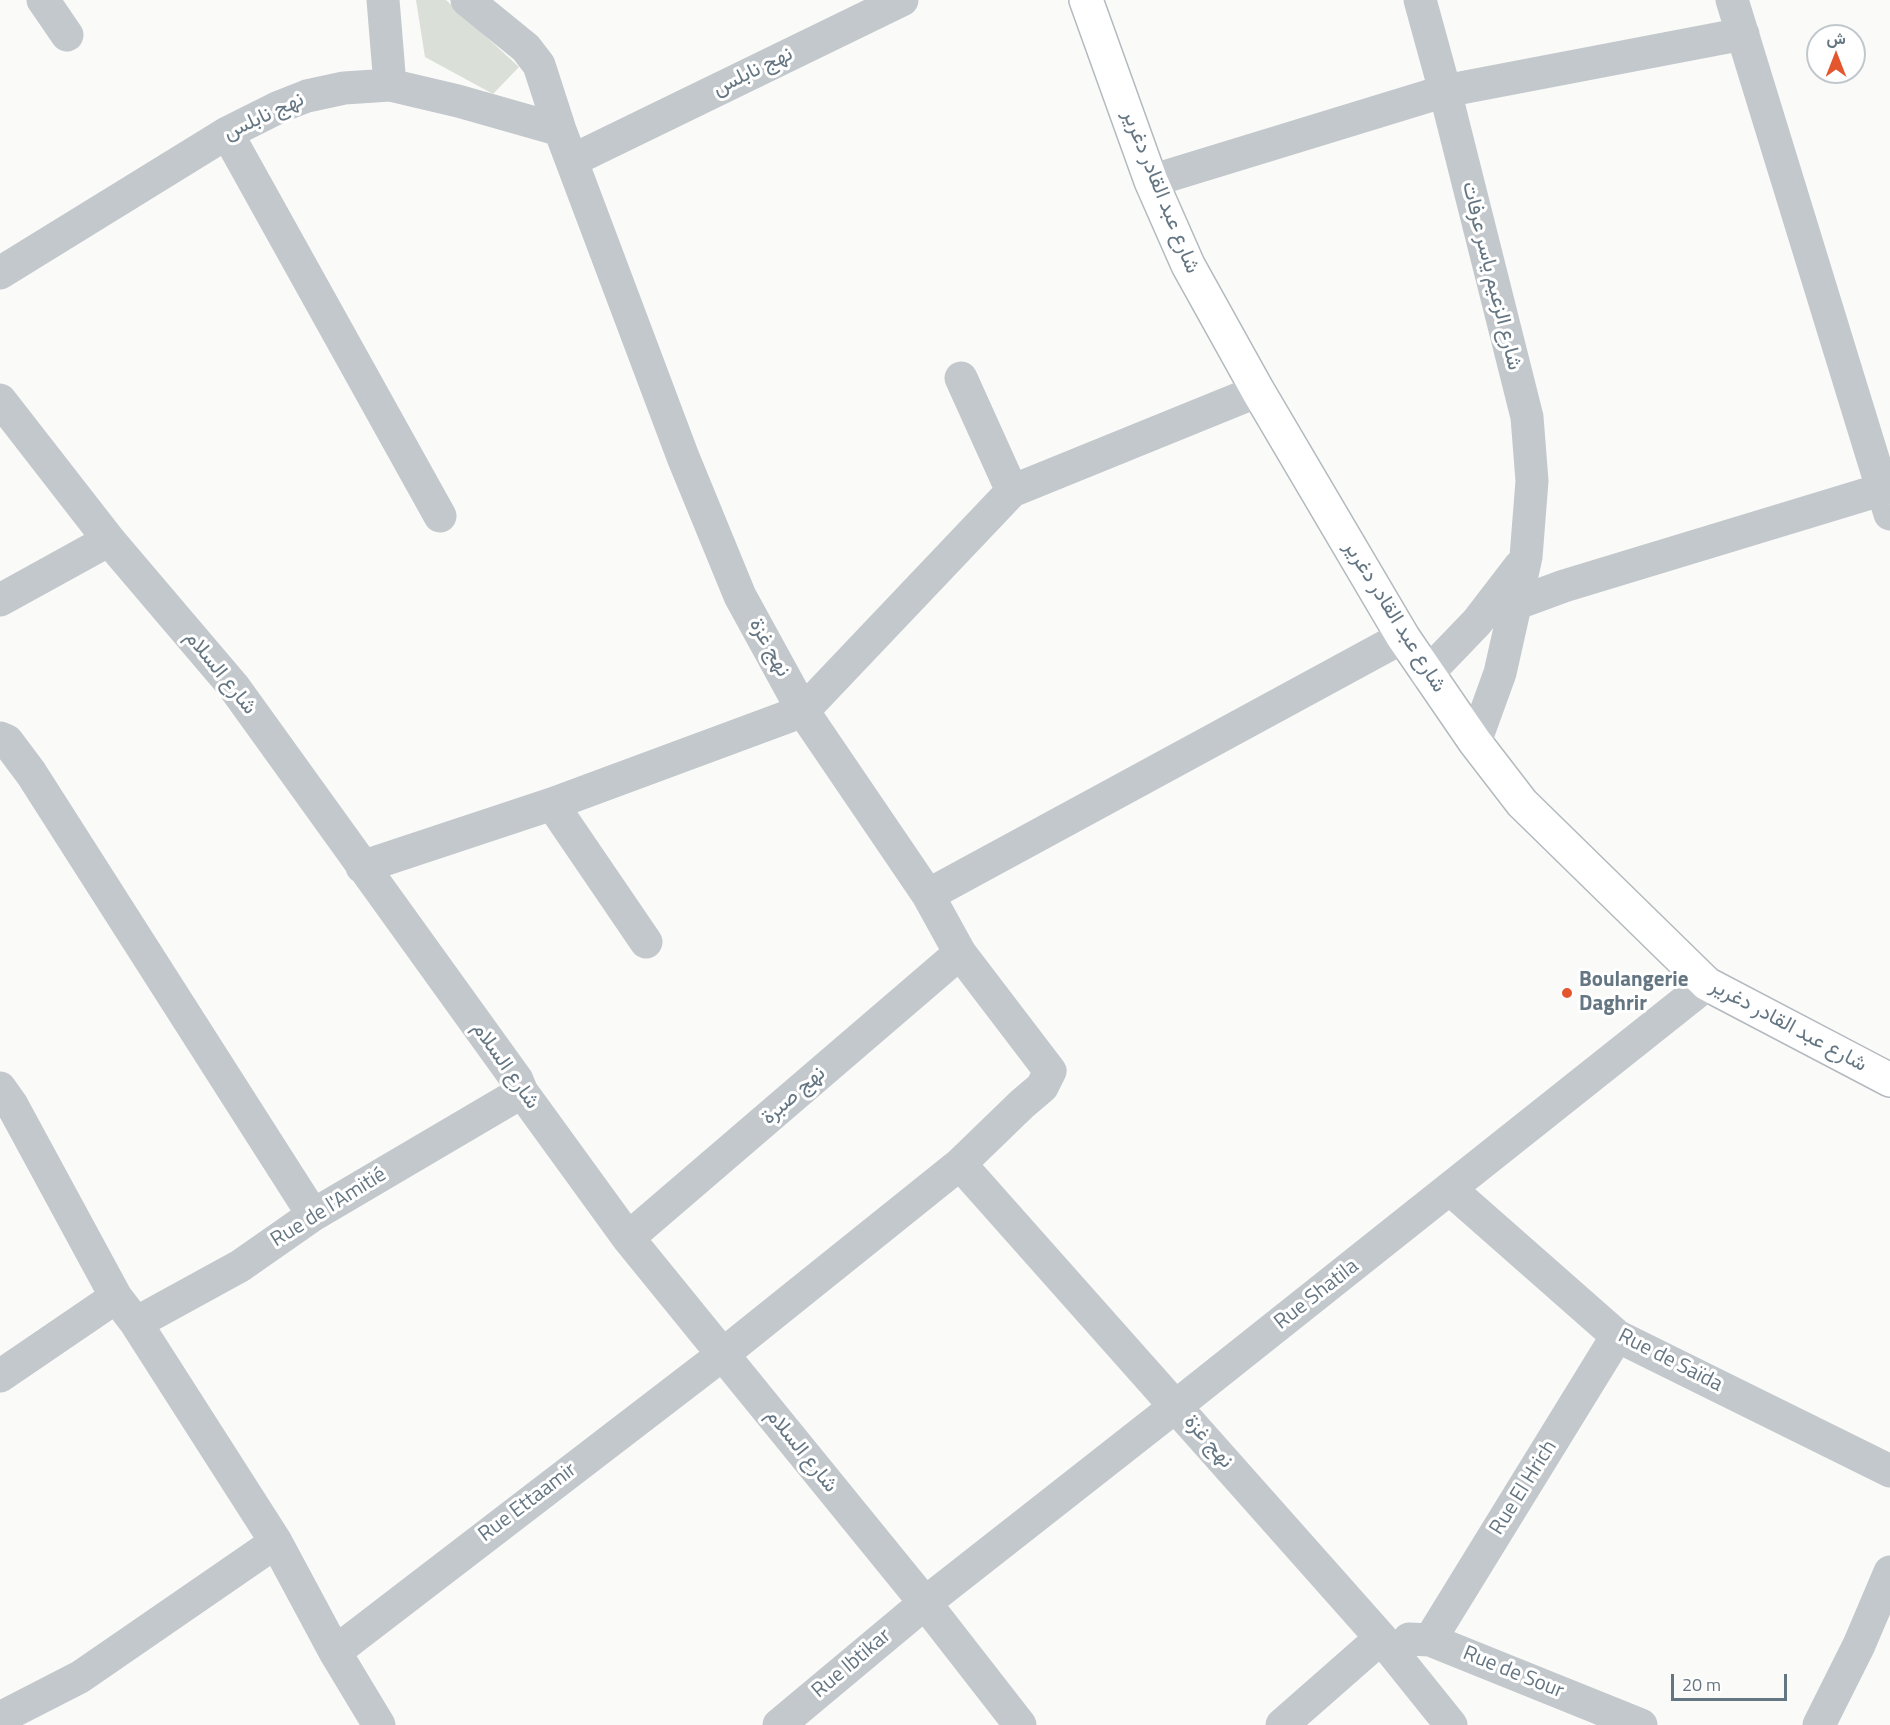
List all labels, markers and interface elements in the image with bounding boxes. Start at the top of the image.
north arrow [1806,24,1866,84]
text: ش [1826,26,1846,50]
street label: نهج نابلس [709,42,797,102]
street label: نهج نابلس [220,87,308,147]
street label: شارع عبد القادر دغرير [1116,107,1204,277]
street label: شارع الزعيم ياسر عرفات [1455,179,1527,373]
street label: شارع عبد القادر دغرير [1337,537,1451,697]
street label: نهج غزة [743,614,795,682]
street label: شارع السلام [179,626,261,720]
place label: Boulangerie Daghrir [1579,968,1688,1018]
street label: شارع عبد القادر دغرير [1705,974,1871,1078]
marker: Boulangerie Daghrir [1560,986,1574,1000]
street label: شارع السلام [466,1018,544,1114]
street label: نهج صبرة [757,1061,831,1131]
street label: Rue de l'Amitié [267,1163,391,1253]
street label: Rue Shatila [1270,1254,1364,1336]
street label: Rue de Saïda [1614,1324,1726,1398]
street label: شارع السلام [760,1404,842,1498]
street label: نهج غزة [1178,1410,1238,1474]
street label: Rue El Hrich [1485,1436,1563,1540]
street label: Rue Ettaamir [474,1458,582,1548]
street label: Rue Ibtikar [807,1624,897,1704]
street label: Rue de Sour [1459,1641,1567,1705]
scale bar [1674,1662,1790,1700]
text: 20 m [1682,1671,1721,1698]

